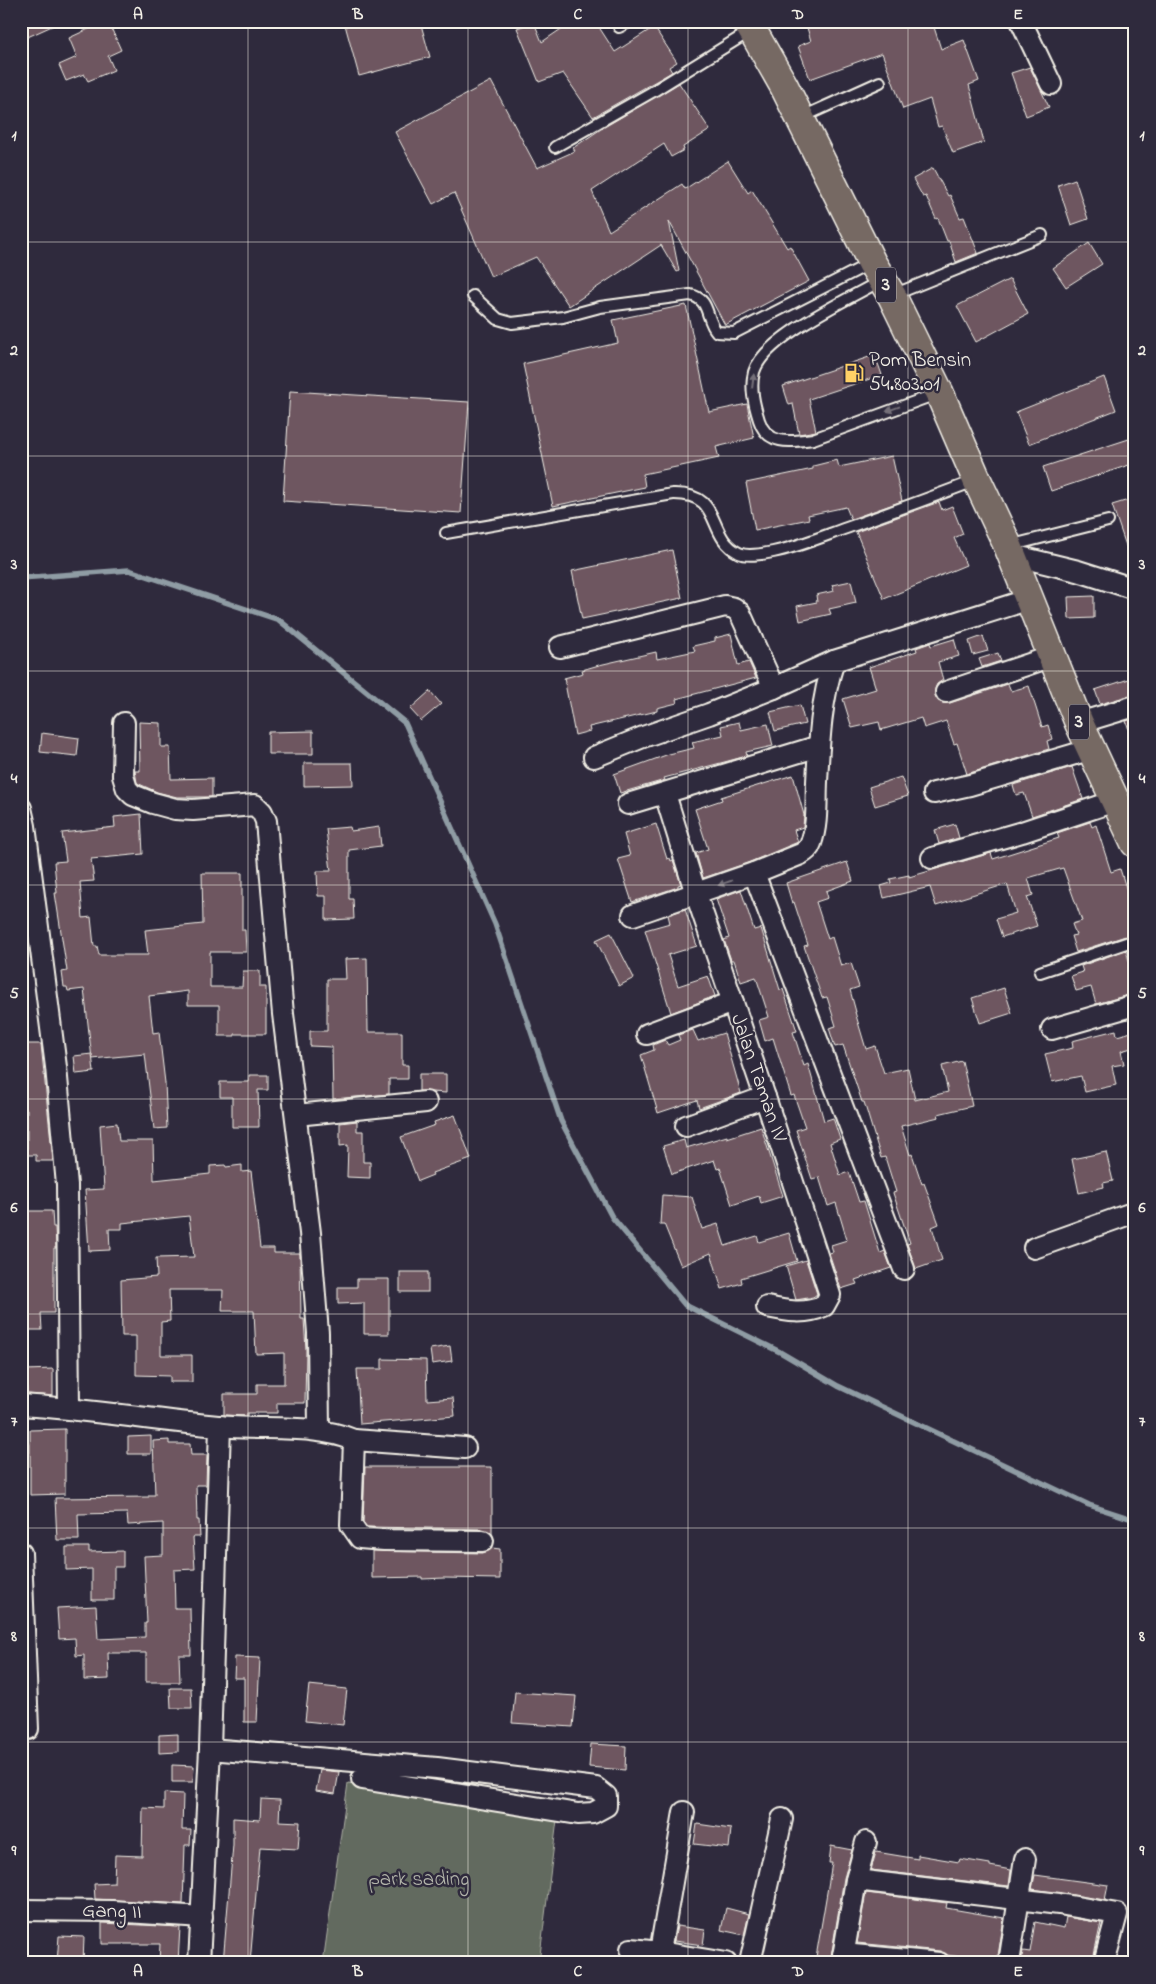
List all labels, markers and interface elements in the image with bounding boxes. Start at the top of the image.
text: A [133,3,143,27]
text: B [352,3,364,27]
text: C [574,3,583,27]
text: D [791,3,804,27]
text: E [1013,3,1023,27]
text: 1 [11,124,17,148]
text: 1 [1139,124,1145,148]
road number: 3 [876,268,896,302]
text: 2 [9,339,18,363]
text: 2 [1137,339,1146,363]
place label: Pom Bensin 54.803.01 [869,346,971,400]
fuel station icon: Pom Bensin 54.803.01 [843,362,865,384]
one-way arrow [749,373,757,389]
one-way arrow [886,406,901,413]
text: 3 [10,553,18,577]
text: 3 [1138,553,1146,577]
road number: 3 [1069,704,1089,740]
text: 4 [10,767,18,791]
text: 4 [1138,767,1146,791]
one-way arrow [717,879,732,887]
text: 5 [9,982,19,1006]
text: 5 [1137,982,1147,1006]
street label: Jalan Taman IV [722,1010,794,1146]
text: 6 [9,1196,18,1220]
text: 6 [1137,1196,1146,1220]
text: 7 [11,1410,18,1434]
text: 7 [1139,1410,1146,1434]
text: 8 [10,1625,17,1649]
text: 8 [1138,1625,1145,1649]
text: 9 [11,1839,17,1863]
text: 9 [1139,1839,1145,1863]
park label: park sading [368,1865,470,1897]
street label: Gang II [82,1896,142,1930]
text: A [133,1960,143,1984]
text: B [352,1960,364,1984]
text: C [574,1960,583,1984]
text: D [791,1960,804,1984]
text: E [1013,1960,1023,1984]

